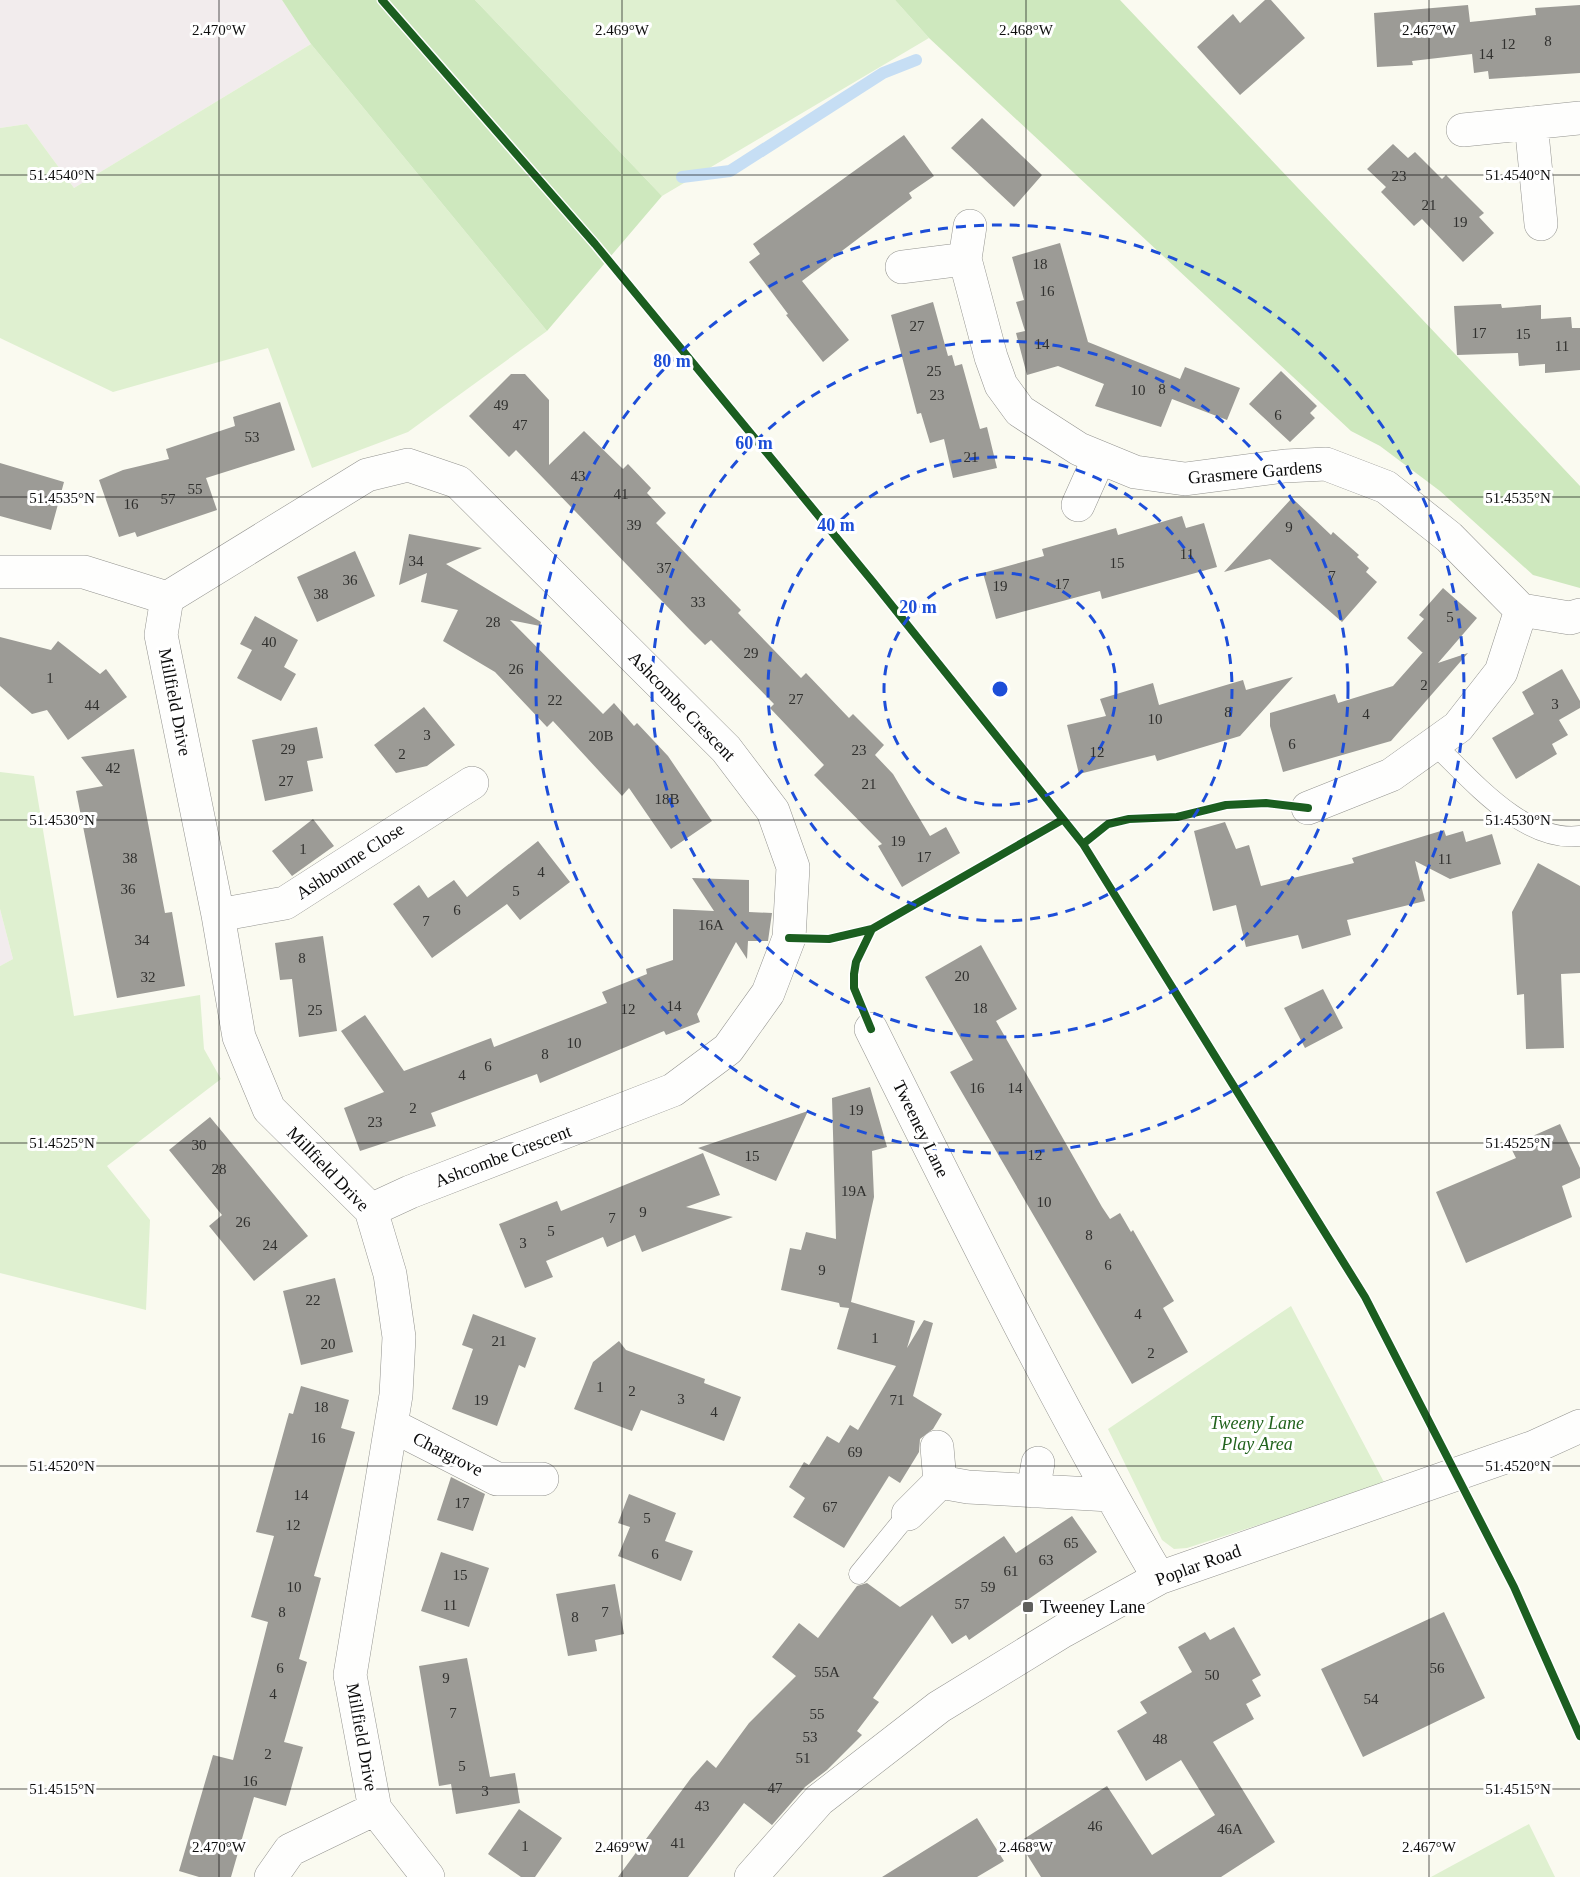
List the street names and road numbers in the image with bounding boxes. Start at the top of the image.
street label: Grasmere Gardens [1187,456,1323,488]
street label: Millfield Drive [155,646,195,758]
street label: Ashcombe Crescent [625,647,739,765]
street label: Ashbourne Close [292,819,408,903]
street label: Tweeney Lane [889,1077,953,1181]
street label: Ashcombe Crescent [432,1121,574,1191]
street label: Millfield Drive [283,1123,373,1215]
street label: Chargrove [410,1428,486,1480]
street label: Poplar Road [1153,1540,1243,1590]
street label: Millfield Drive [343,1681,381,1793]

